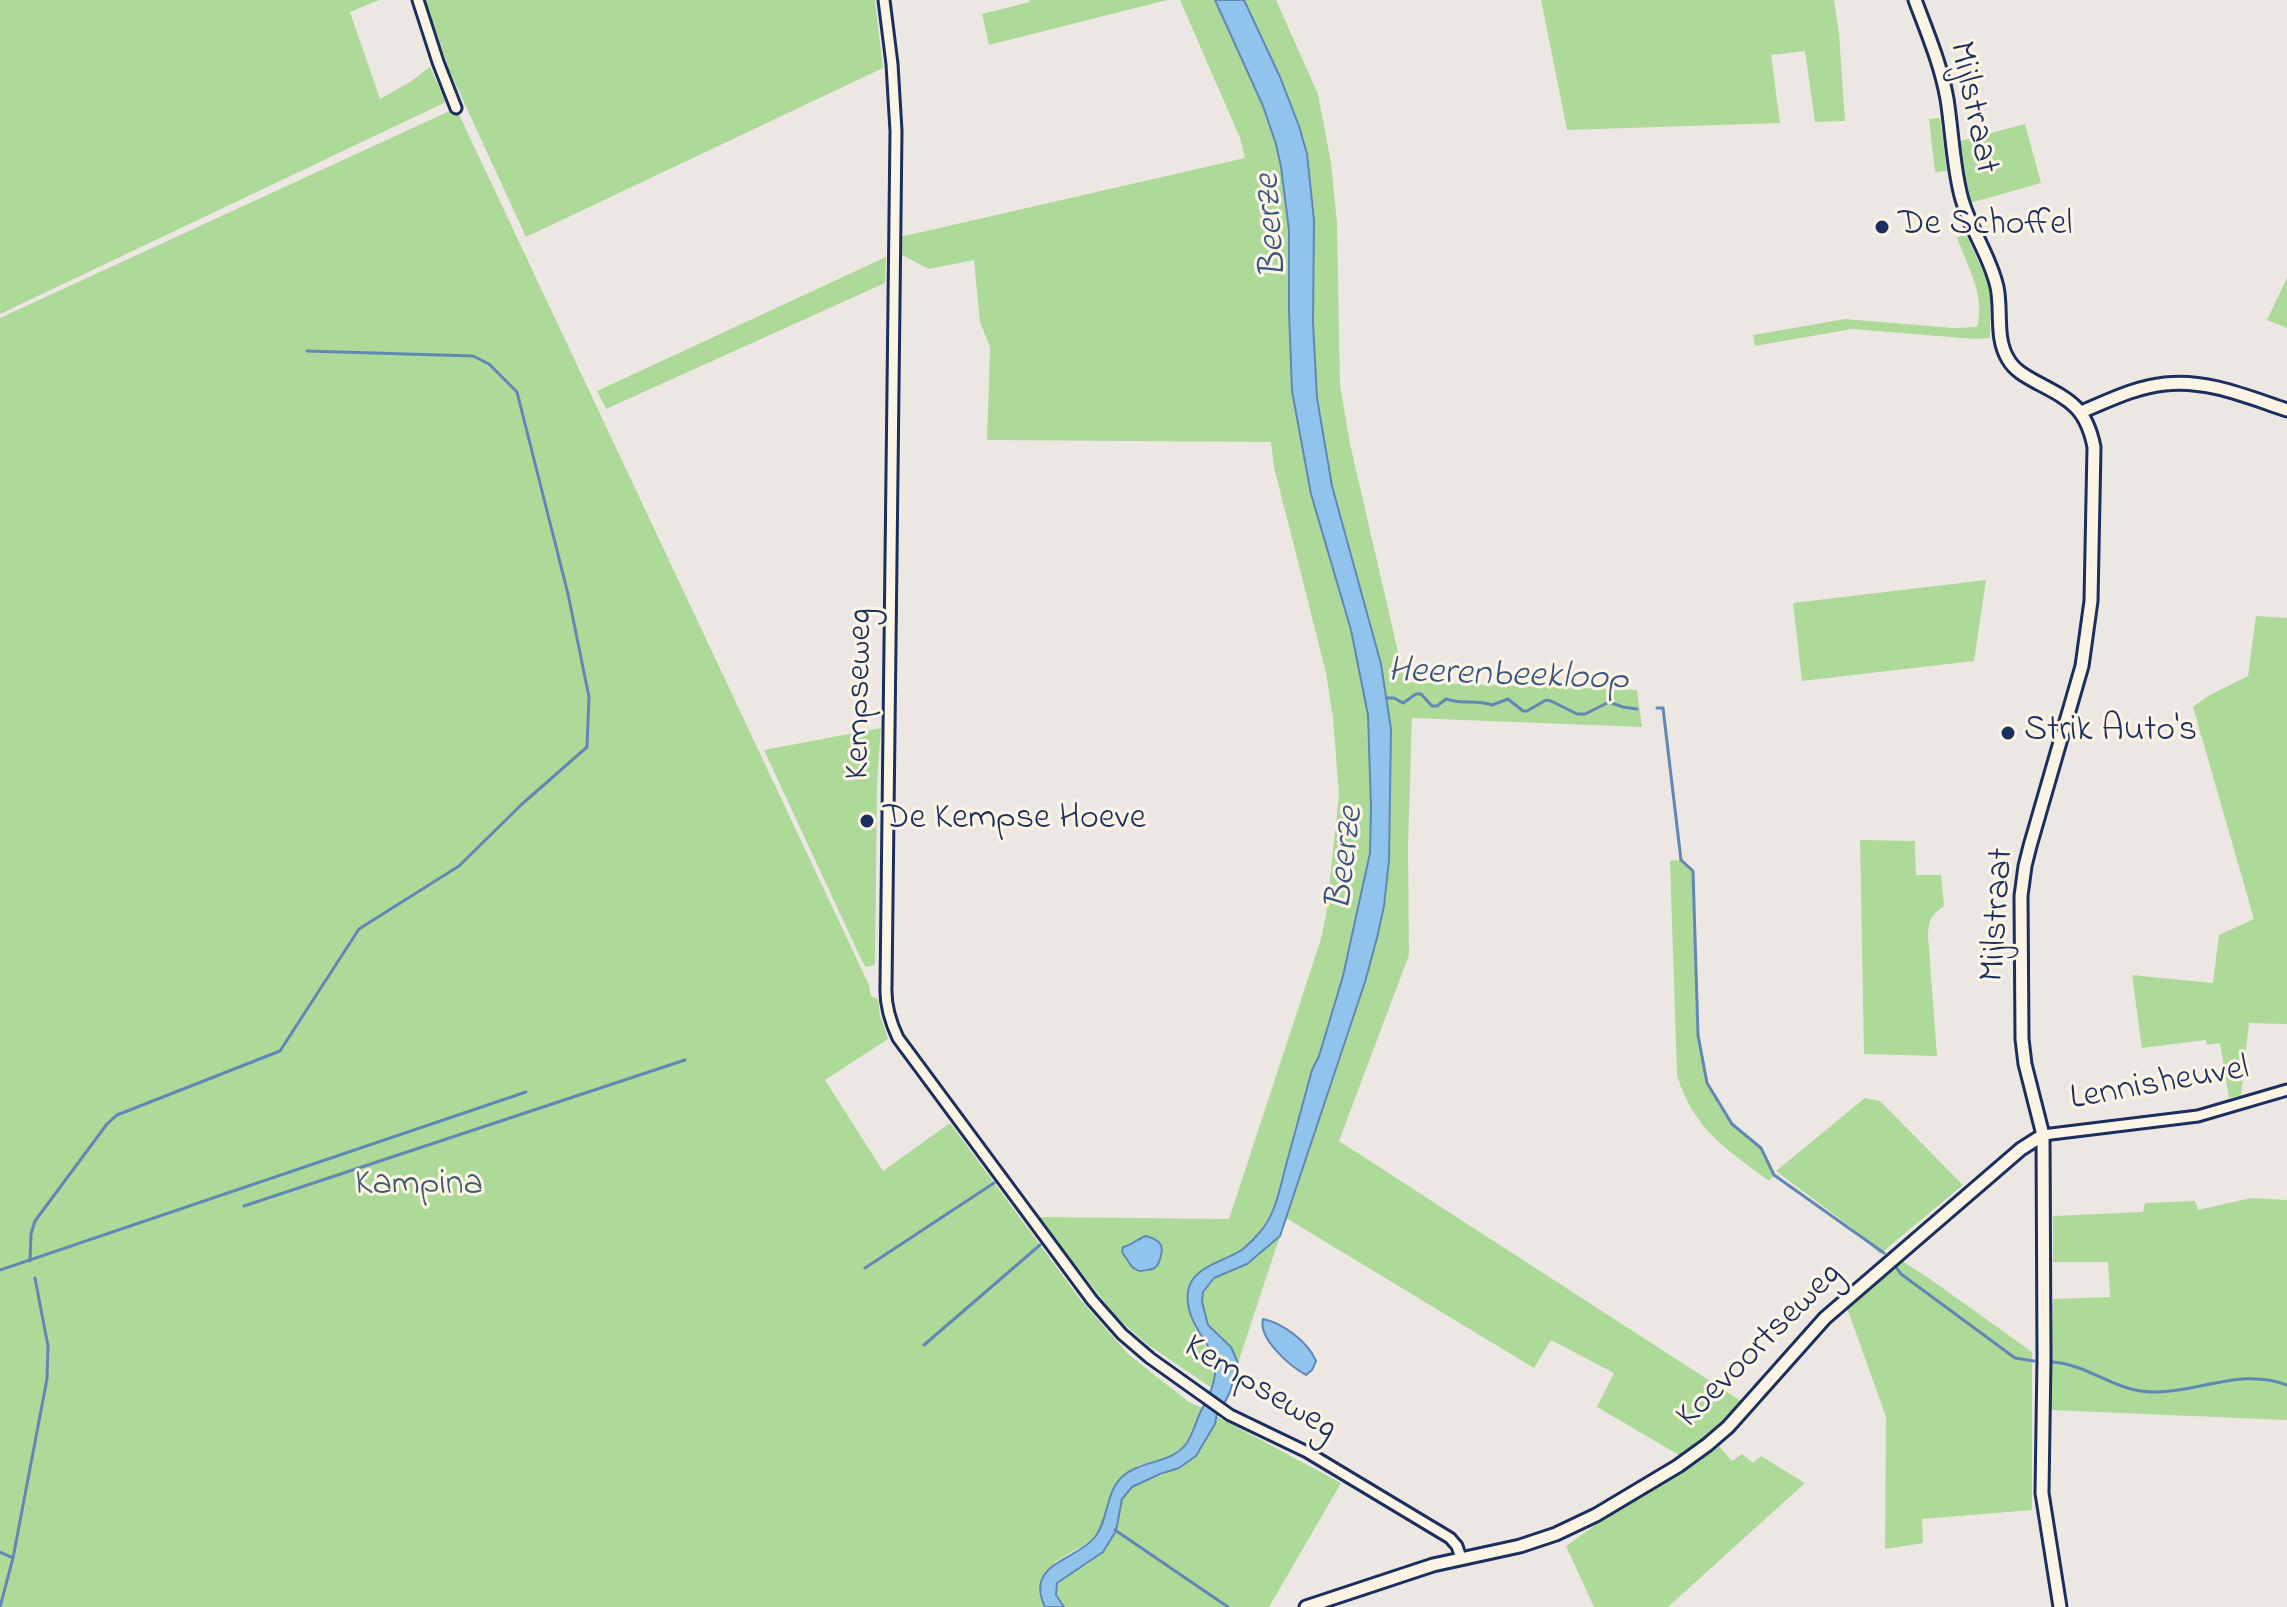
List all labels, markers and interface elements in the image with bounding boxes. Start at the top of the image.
street label: Mijlstraat [1936,38,2006,178]
water label: Beerze [1248,172,1300,280]
place label: De Schoffel [1898,205,2072,249]
marker: De Schoffel [1873,218,1891,236]
street label: Kempseweg [839,608,885,780]
water label: Heerenbeekloop [1387,651,1629,705]
place label: Strik Auto's [2024,711,2197,755]
marker: Strik Auto's [1999,724,2017,742]
place label: De Kempse Hoeve [883,799,1146,843]
water label: Beerze [1319,804,1377,914]
marker: De Kempse Hoeve [858,812,876,830]
street label: Mijlstraat [1974,847,2026,983]
street label: Lennisheuvel [2067,1049,2253,1123]
park label: Kampina [355,1165,483,1209]
street label: Koevoortseweg [1669,1255,1853,1439]
street label: Kempseweg [1174,1327,1344,1453]

